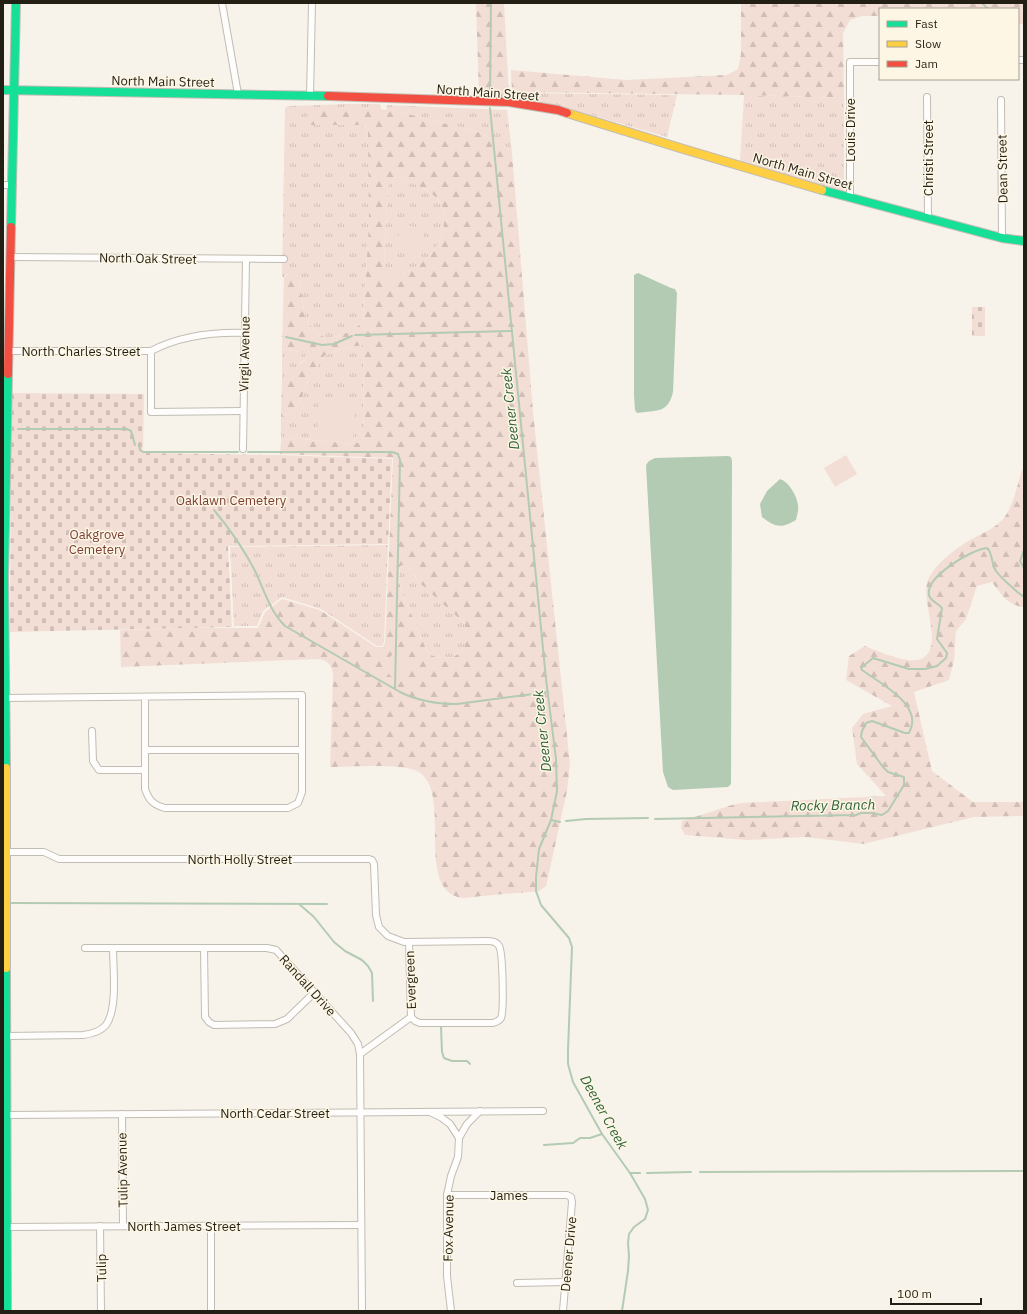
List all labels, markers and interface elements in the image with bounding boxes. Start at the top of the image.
legend [879,8,1019,80]
text: Fast [915,16,938,31]
text: Slow [915,36,941,51]
text: Jam [915,56,938,71]
street label: North Main Street [111,72,215,91]
street label: North Main Street [436,80,540,105]
street label: Louis Drive [842,98,859,162]
street label: Christi Street [920,120,937,196]
street label: Dean Street [993,134,1012,204]
street label: North Main Street [751,149,855,194]
street label: North Oak Street [99,249,197,268]
street label: Virgil Avenue [235,316,254,392]
street label: North Charles Street [21,343,141,360]
water label: Deener Creek [497,367,523,451]
park label: Oaklawn Cemetery [176,492,287,509]
park label: Oakgrove Cemetery [69,526,126,558]
water label: Deener Creek [529,689,555,773]
water label: Rocky Branch [790,795,876,815]
street label: North Holly Street [188,851,292,868]
street label: Evergreen [401,950,420,1010]
street label: Randall Drive [275,951,340,1020]
water label: Deener Creek [576,1072,632,1153]
street label: North Cedar Street [220,1105,330,1122]
street label: Tulip Avenue [113,1132,132,1208]
street label: James [490,1187,528,1204]
street label: Fox Avenue [439,1194,458,1262]
street label: Deener Drive [557,1216,580,1292]
street label: North James Street [127,1218,241,1235]
street label: Tulip [93,1254,110,1282]
scale bar [891,1280,981,1306]
text: 100 m [897,1286,932,1301]

